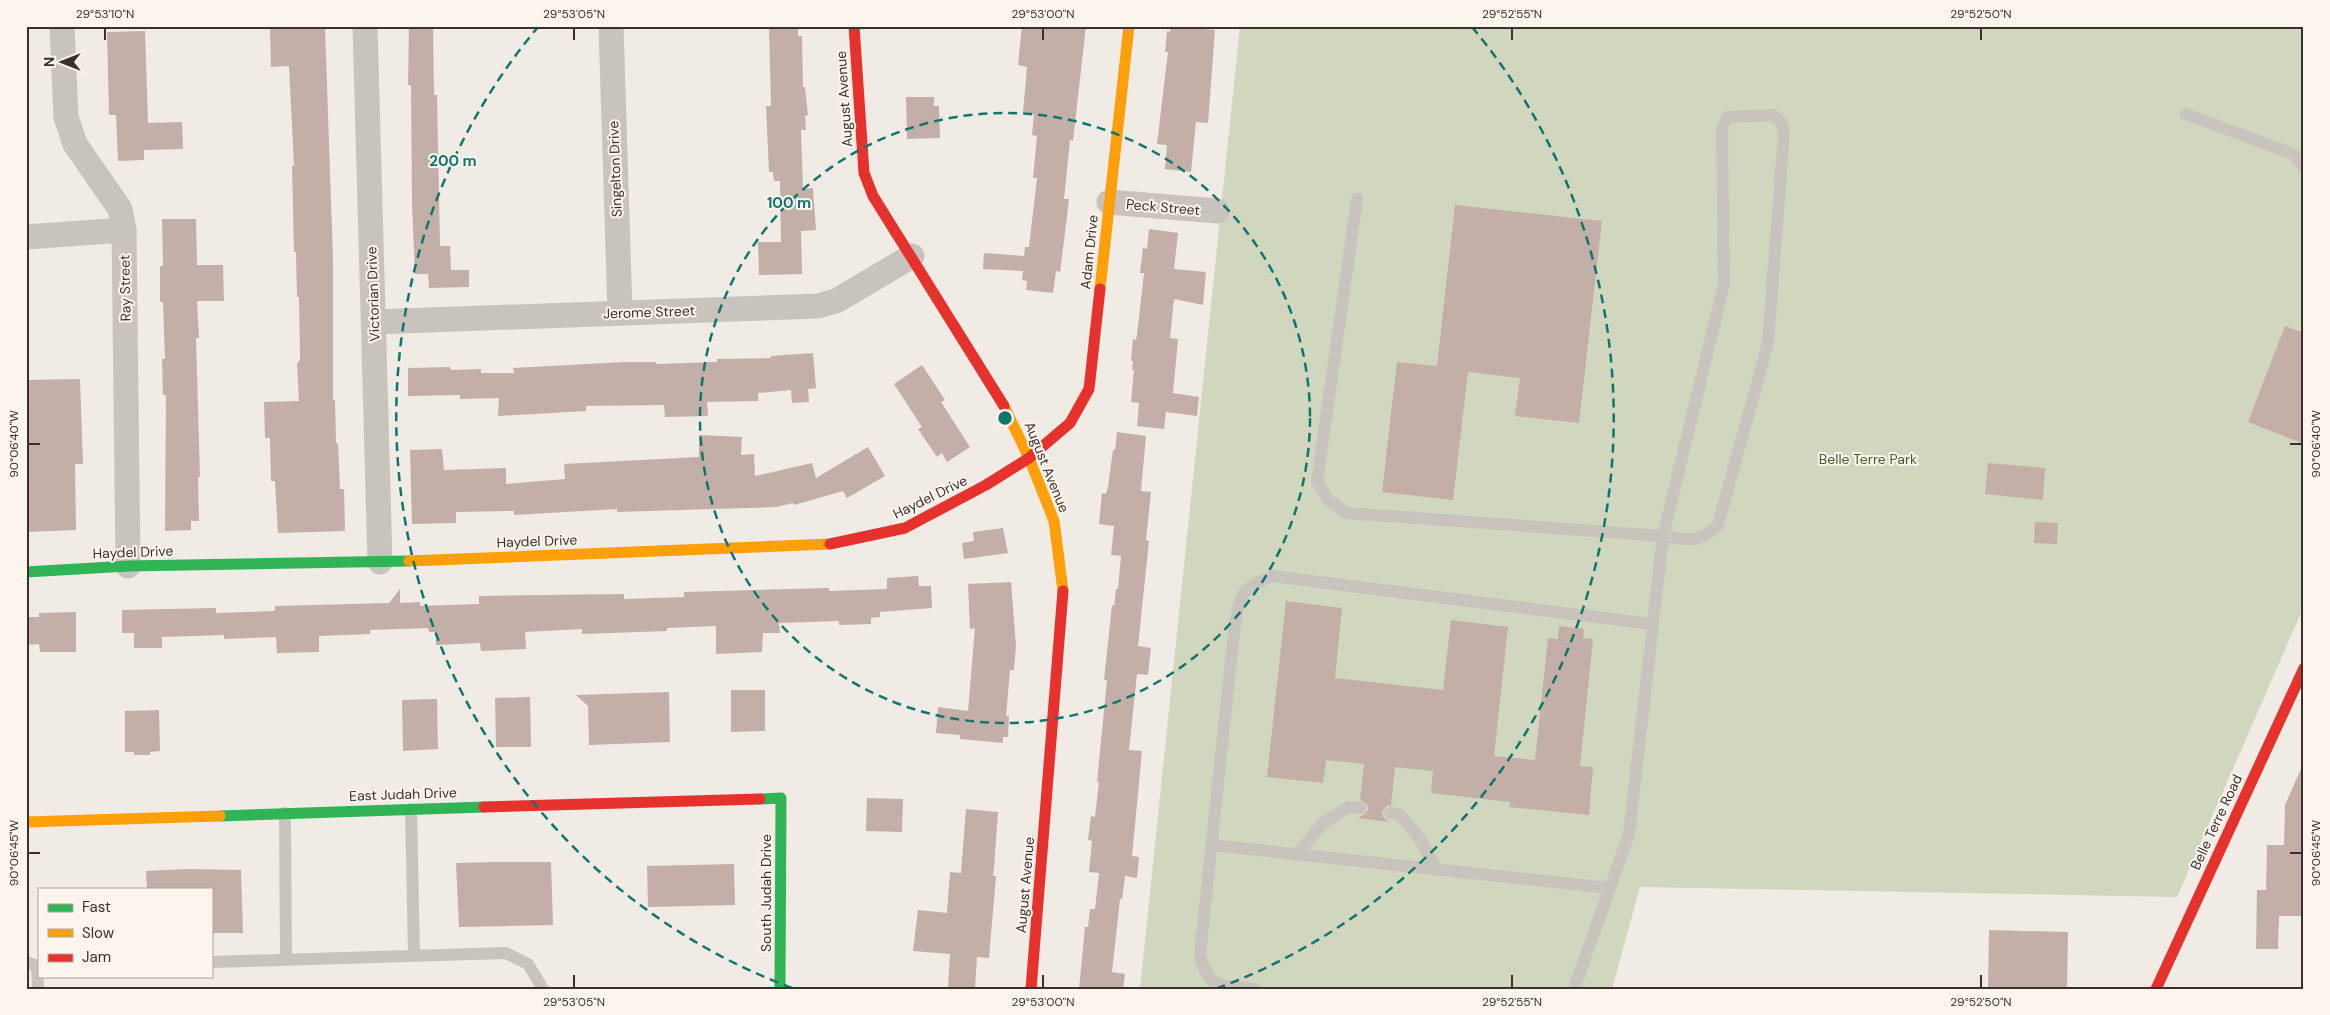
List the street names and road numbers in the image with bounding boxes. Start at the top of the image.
street label: August Avenue [832,50,856,148]
street label: Singelton Drive [604,120,626,218]
street label: Peck Street [1125,195,1201,219]
street label: Adam Drive [1076,214,1102,290]
street label: Victorian Drive [362,246,384,342]
street label: Ray Street [115,254,135,322]
street label: Jerome Street [603,301,695,323]
street label: August Avenue [1021,419,1073,515]
street label: Haydel Drive [890,471,970,523]
street label: Haydel Drive [496,531,578,551]
street label: Haydel Drive [92,542,174,562]
street label: Belle Terre Road [2186,771,2246,873]
street label: East Judah Drive [349,783,457,805]
street label: South Judah Drive [757,834,775,952]
street label: August Avenue [1012,836,1038,934]

